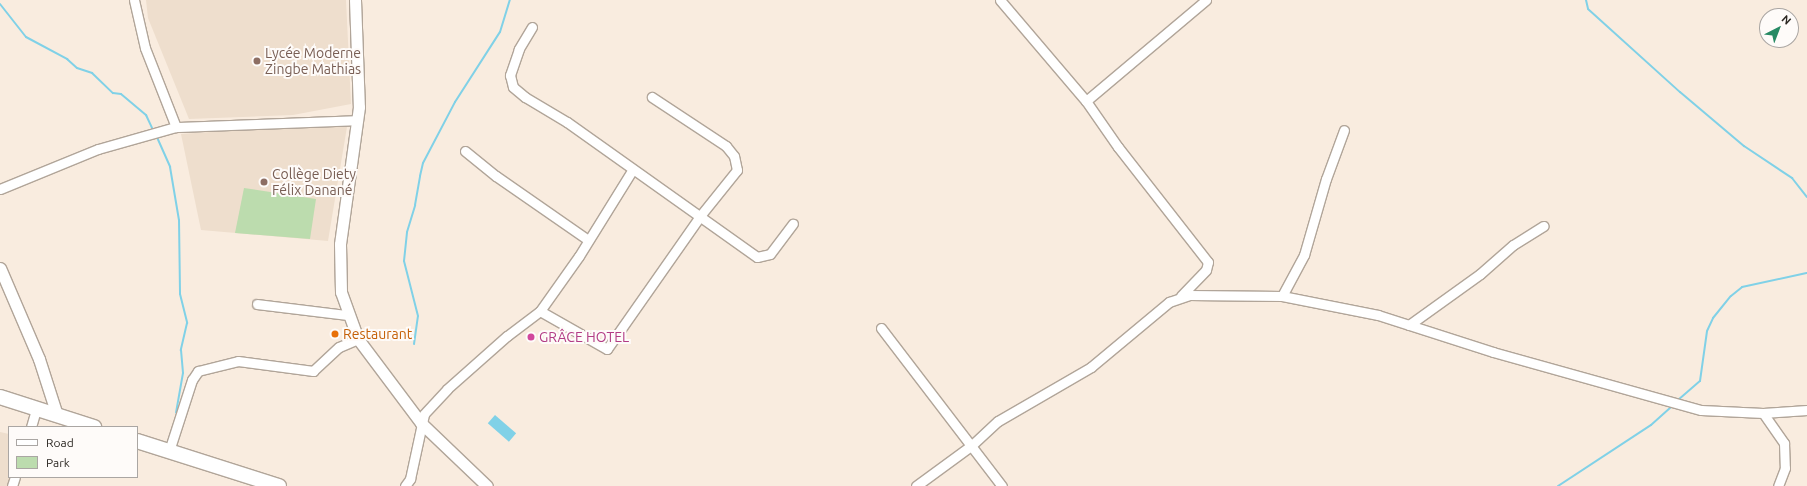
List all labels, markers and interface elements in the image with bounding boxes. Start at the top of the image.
north arrow [1759,8,1799,48]
text: N [1779,13,1793,27]
place label: Lycée Moderne Zingbe Mathias [265,45,361,78]
marker: Lycée Moderne Zingbe Mathias [252,56,262,66]
place label: Collège Diety Félix Danané [272,166,356,198]
marker: Collège Diety Félix Danané [259,177,269,187]
place label: Restaurant [343,326,412,342]
marker: Restaurant [330,329,340,339]
place label: GRÂCE HOTEL [539,329,629,345]
marker: GRÂCE HOTEL [526,332,536,342]
legend [8,426,138,478]
text: Road [46,436,74,449]
text: Park [46,456,70,469]

